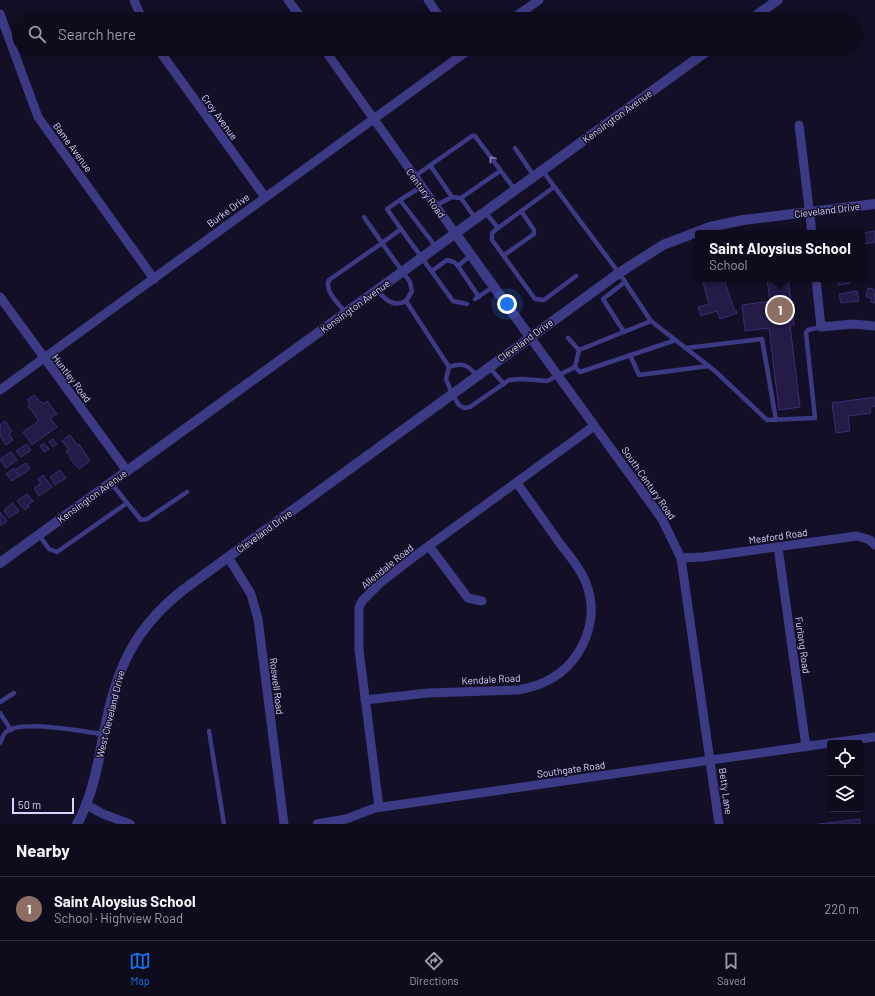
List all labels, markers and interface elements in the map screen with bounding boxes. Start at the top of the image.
search box [12,12,863,56]
icon: search [26,23,48,45]
text: Search here [58,25,136,43]
street label: Kensington Avenue [580,87,654,145]
street label: Croy Avenue [199,92,241,142]
street label: Bame Avenue [51,120,95,174]
one-way arrow [490,156,497,163]
street label: Century Road [404,166,448,220]
street label: Burke Drive [204,191,252,229]
street label: Cleveland Drive [794,200,860,220]
popup [695,230,865,282]
text: Saint Aloysius School [709,239,851,257]
text: School [709,257,748,273]
street label: Kensington Avenue [318,277,392,335]
your location [497,294,517,314]
pin: 1 [767,295,793,325]
street label: Cleveland Drive [495,316,555,364]
street label: Huntley Road [50,352,94,404]
street label: South Century Road [619,444,679,522]
street label: Kensington Avenue [55,467,129,525]
street label: Cleveland Drive [234,507,294,555]
street label: Meaford Road [748,526,808,546]
street label: Allendale Road [358,541,416,591]
street label: Furlong Road [793,616,813,674]
street label: Roswell Road [268,657,286,715]
street label: West Cleveland Drive [93,669,127,759]
street label: Kendale Road [461,671,521,687]
map controls [827,740,863,812]
button: locate [827,740,863,776]
street label: Southgate Road [536,758,606,780]
street label: Betty Lane [717,767,735,815]
button: layers [827,776,863,812]
scale bar [12,796,74,815]
text: 50 m [18,798,41,811]
text: Nearby [16,840,70,860]
text: Saint Aloysius School [54,892,196,910]
text: 1 [27,901,31,917]
text: 220 m [824,901,859,917]
text: School · Highview Road [54,910,183,926]
tab: Map [129,950,151,987]
tab: Directions [409,950,459,987]
tab: Saved [717,950,746,987]

